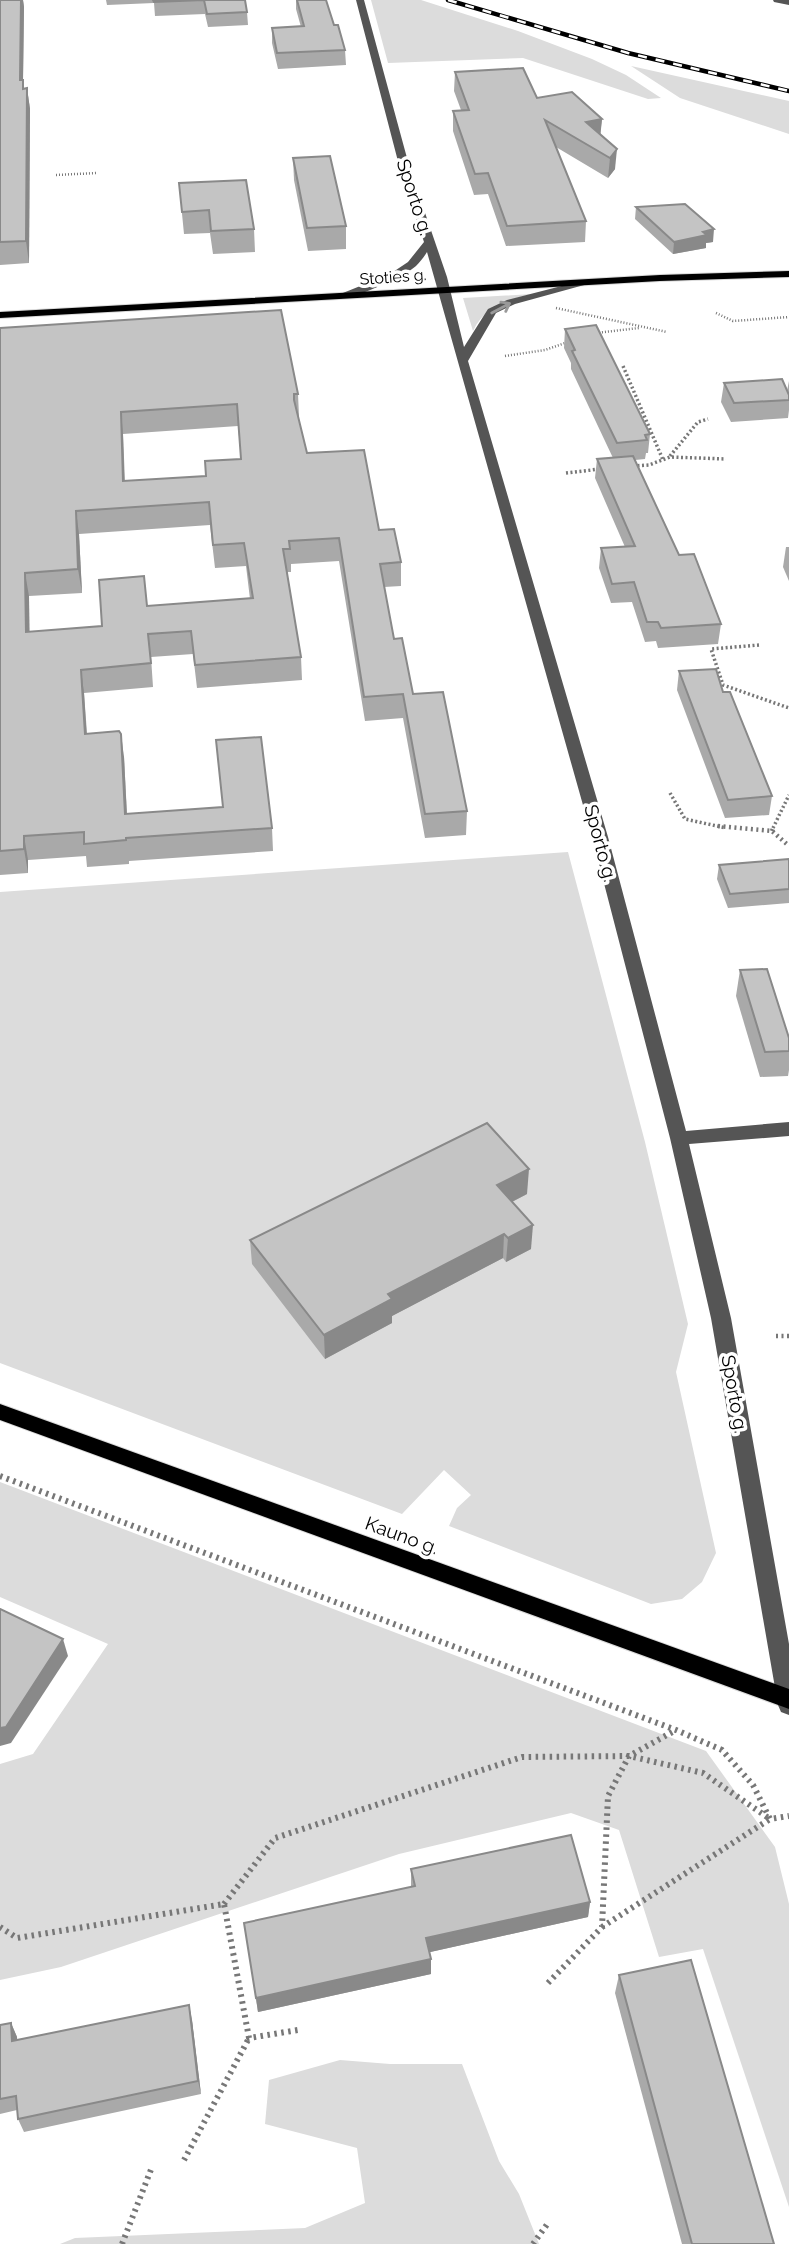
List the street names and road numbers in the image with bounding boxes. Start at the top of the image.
street label: Sporto g. [392,156,438,238]
street label: Stoties g. [359,265,427,289]
street label: Sporto g. [580,802,622,884]
street label: Sporto g. [717,1353,753,1435]
street label: Kauno g. [362,1512,442,1558]

